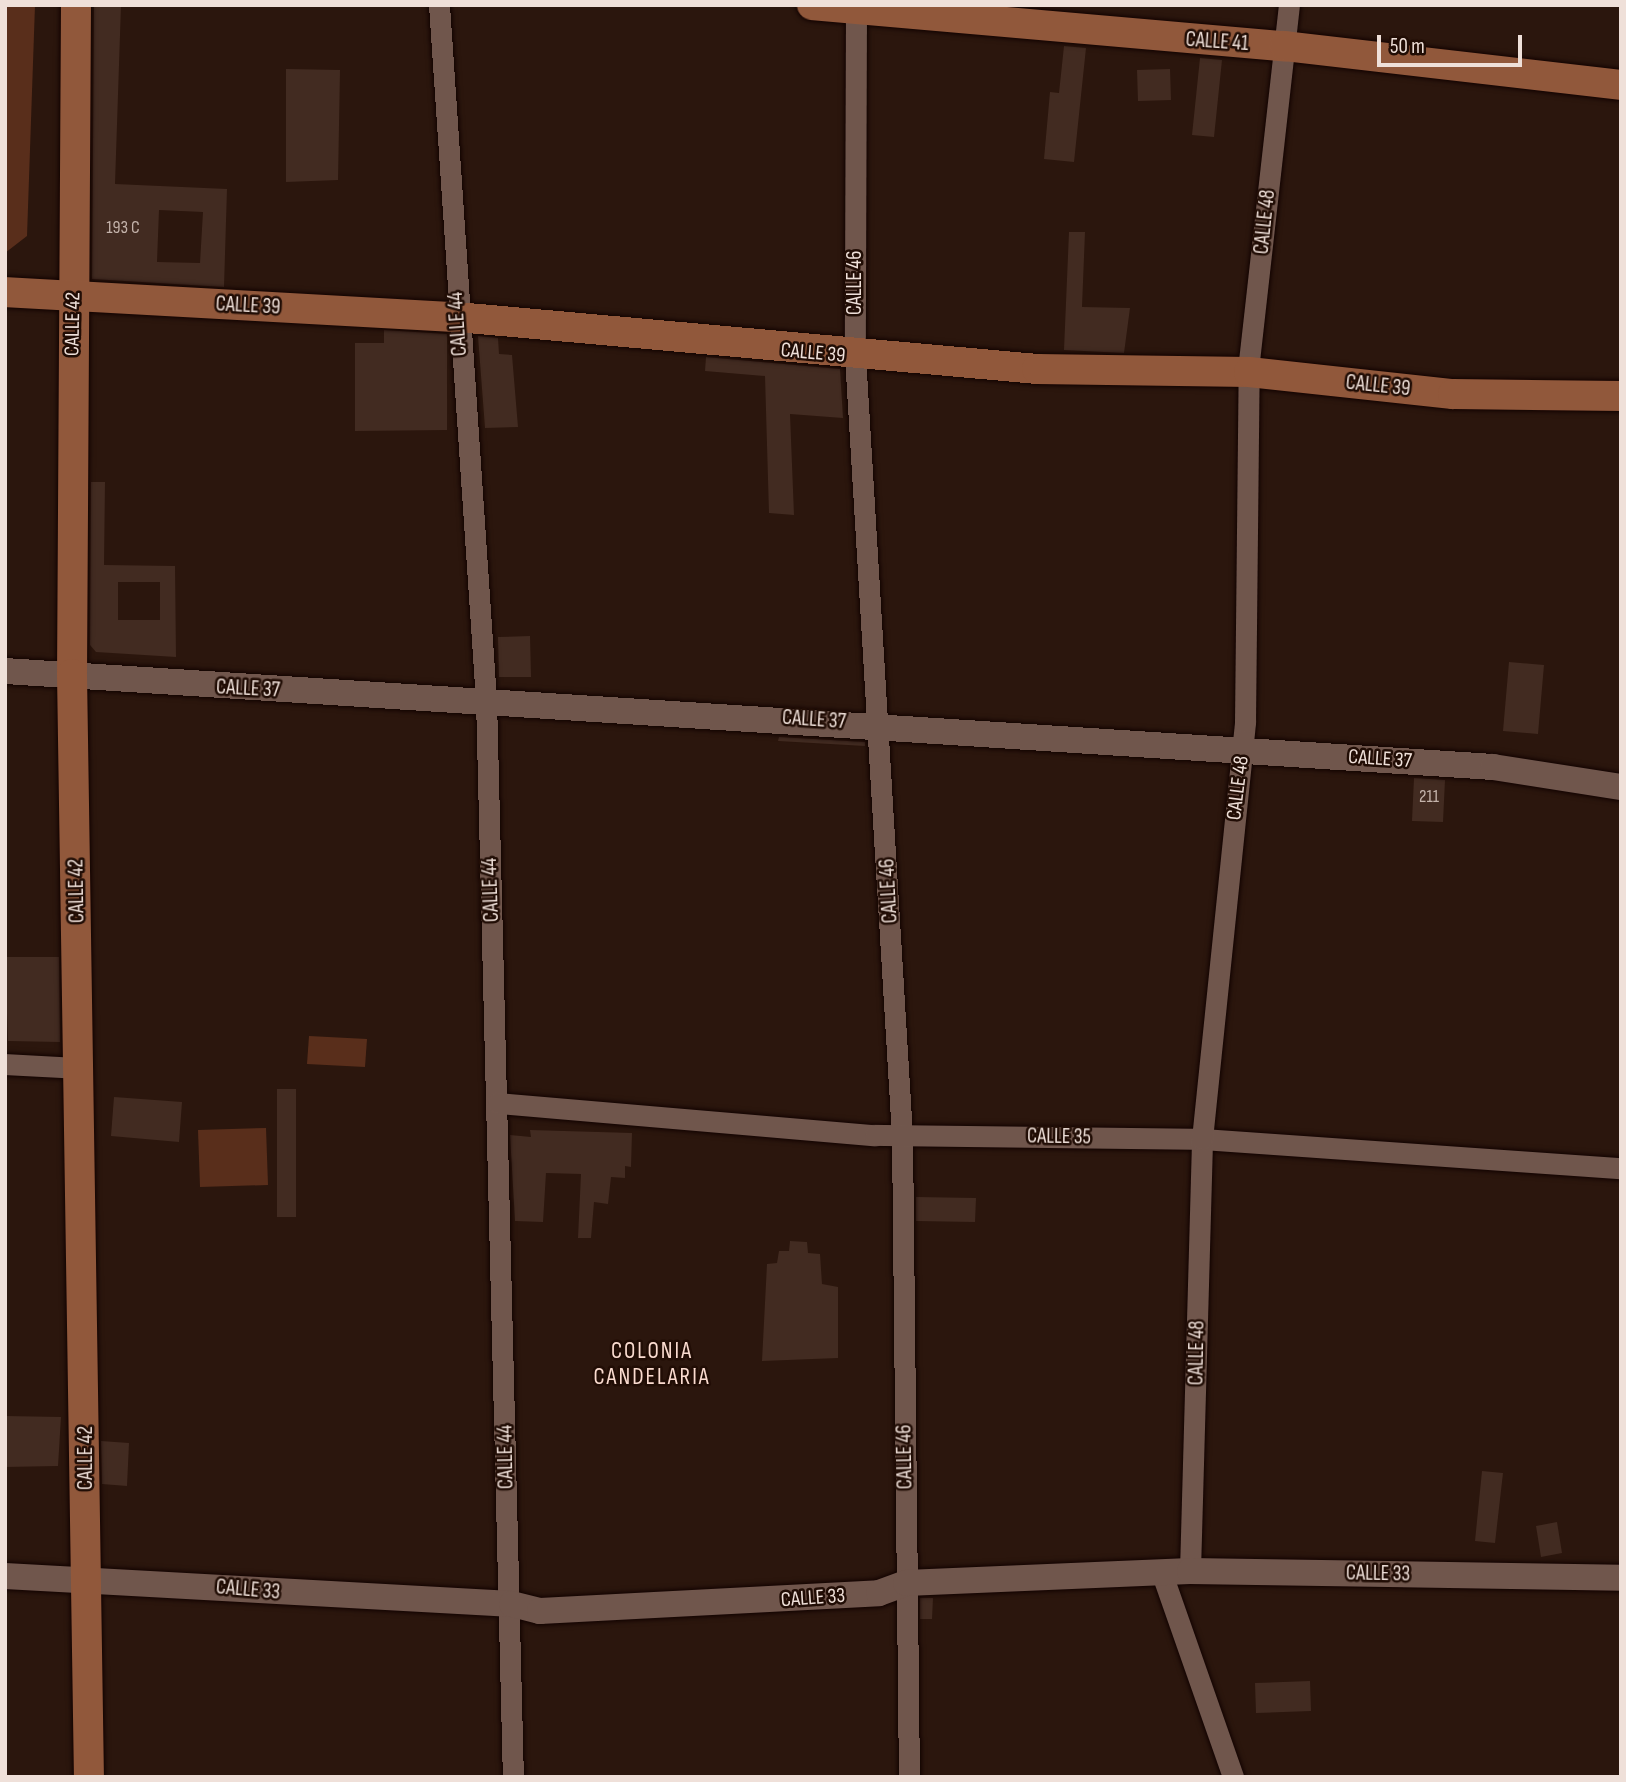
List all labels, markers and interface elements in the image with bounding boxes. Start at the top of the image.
scale bar [1381,21,1526,65]
street label: CALLE 41 [1185,27,1249,57]
text: 50 m [1390,34,1425,59]
street label: CALLE 48 [1249,188,1281,256]
house number: 193 C [106,217,140,239]
street label: CALLE 46 [842,251,868,315]
street label: CALLE 44 [443,291,473,357]
street label: CALLE 42 [60,292,86,356]
street label: CALLE 39 [215,292,281,320]
street label: CALLE 39 [780,338,846,368]
street label: CALLE 39 [1344,370,1412,402]
street label: CALLE 37 [215,675,281,703]
street label: CALLE 37 [781,705,847,735]
street label: CALLE 37 [1347,744,1413,774]
street label: CALLE 48 [1222,754,1254,822]
house number: 211 [1419,786,1439,808]
street label: CALLE 44 [477,857,505,923]
street label: CALLE 46 [875,858,903,924]
street label: CALLE 42 [64,859,90,923]
street label: CALLE 35 [1027,1124,1091,1150]
street label: CALLE 48 [1184,1320,1210,1386]
district label: COLONIA CANDELARIA [595,1337,709,1391]
street label: CALLE 46 [892,1424,918,1490]
street label: CALLE 44 [493,1425,519,1489]
street label: CALLE 42 [73,1426,99,1490]
street label: CALLE 33 [1346,1561,1410,1587]
street label: CALLE 33 [215,1575,281,1605]
street label: CALLE 33 [780,1583,846,1613]

